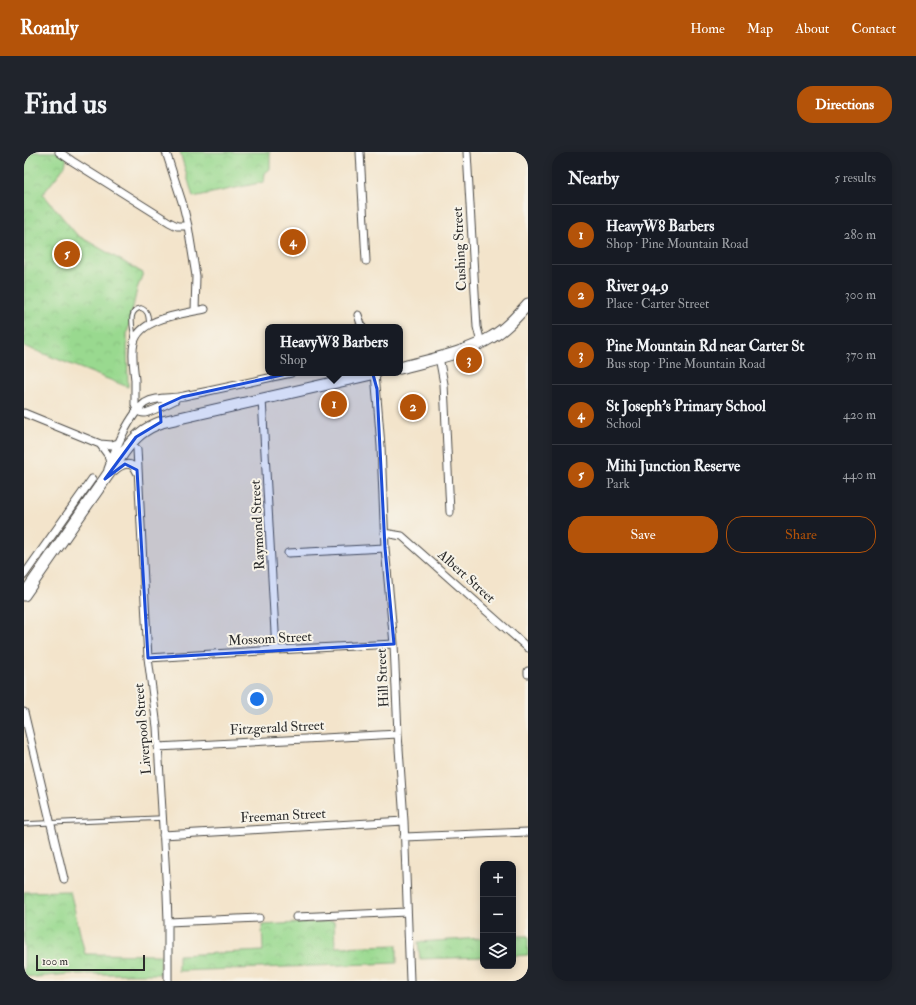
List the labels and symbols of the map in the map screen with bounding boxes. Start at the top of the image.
street label: Cushing Street [449,206,470,291]
pin: 4 [280,227,306,257]
pin: 5 [54,239,80,269]
pin: 3 [456,345,482,375]
pin: 1 [321,389,347,419]
pin: 2 [400,392,426,422]
street label: Raymond Street [247,479,269,570]
street label: Albert Street [434,545,499,607]
street label: Mossom Street [228,628,313,649]
street label: Hill Street [372,648,393,708]
street label: Liverpool Street [130,682,156,775]
your location [247,689,267,709]
street label: Fitzgerald Street [229,717,325,738]
street label: Freeman Street [240,805,327,826]
scale bar [36,953,145,972]

